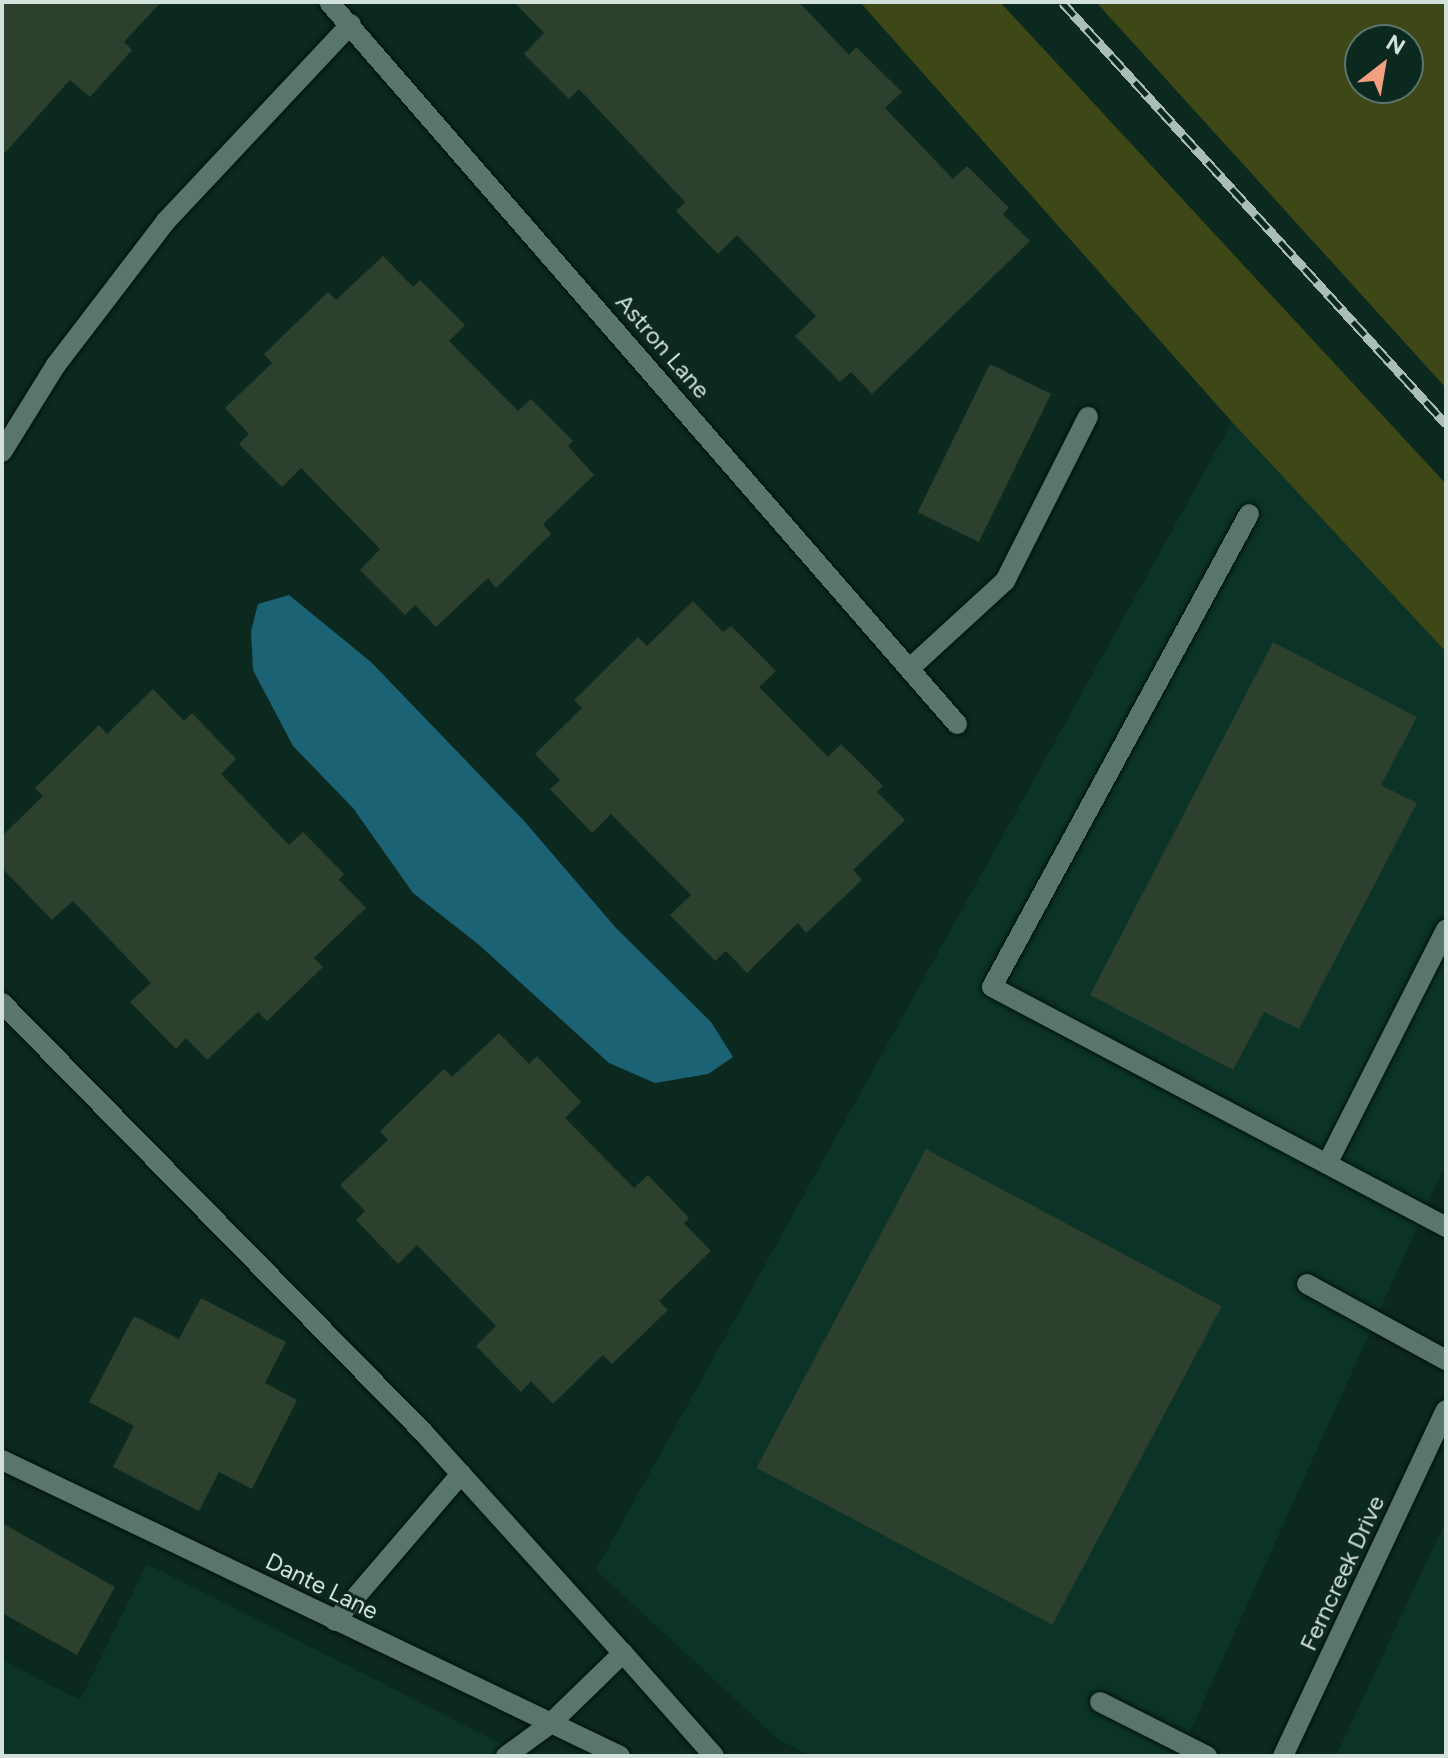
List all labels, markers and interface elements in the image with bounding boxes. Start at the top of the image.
north arrow [1344,24,1424,104]
text: N [1381,29,1410,61]
street label: Astron Lane [610,288,716,404]
street label: Ferncreek Drive [1293,1491,1391,1655]
street label: Dante Lane [261,1546,383,1626]

